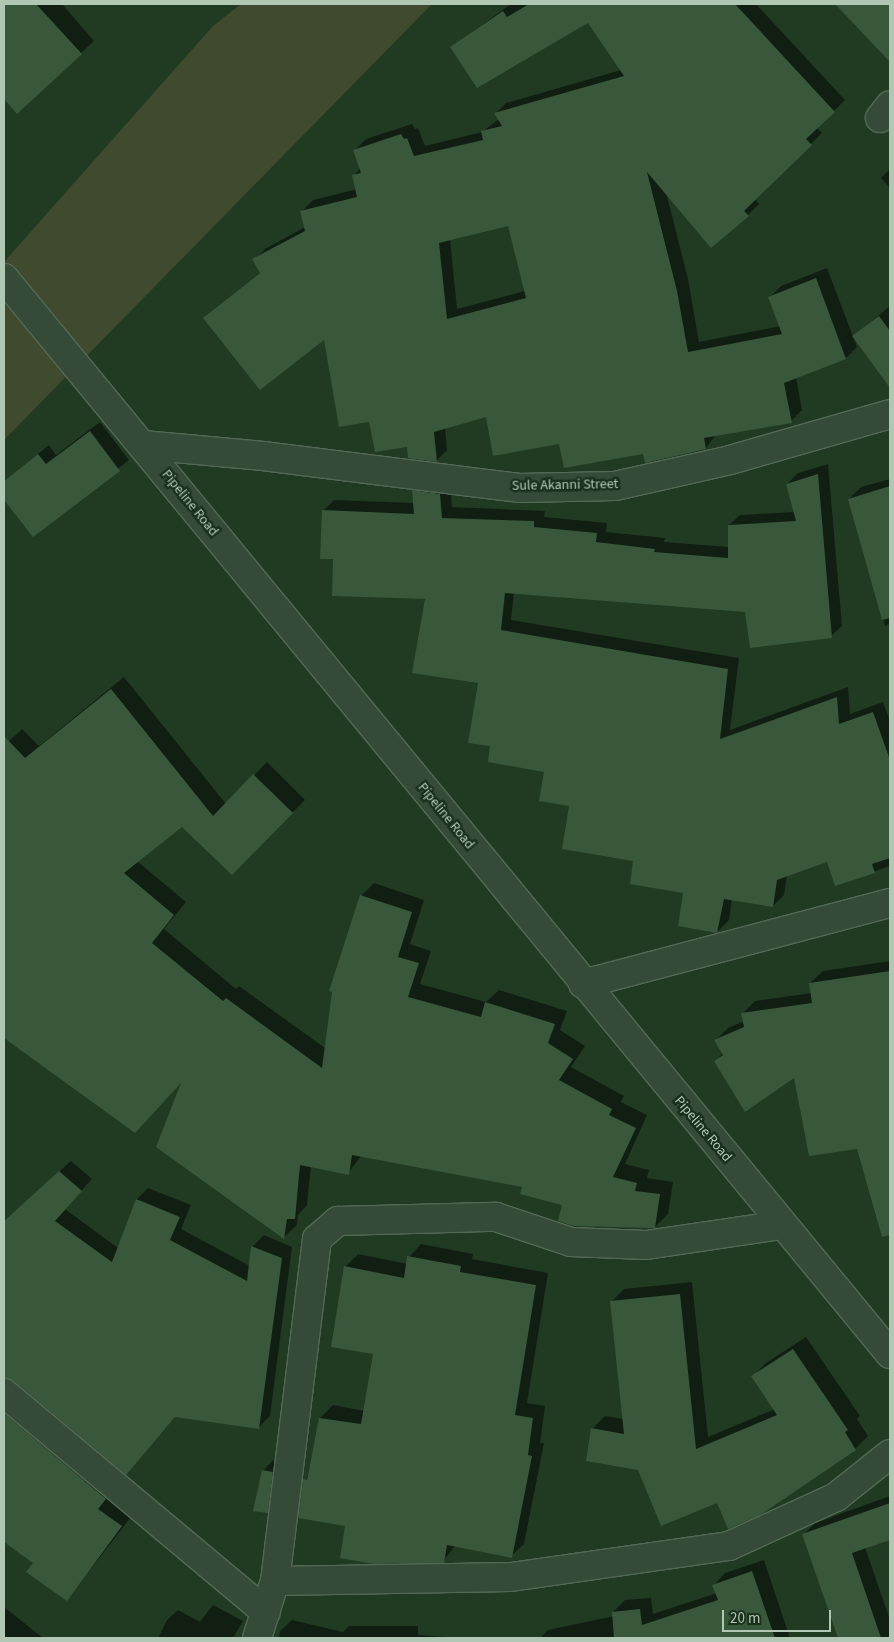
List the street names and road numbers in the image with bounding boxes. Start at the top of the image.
street label: Pipeline Road [158,466,222,540]
street label: Sule Akanni Street [512,476,618,494]
street label: Pipeline Road [414,779,478,853]
street label: Pipeline Road [671,1093,735,1165]

